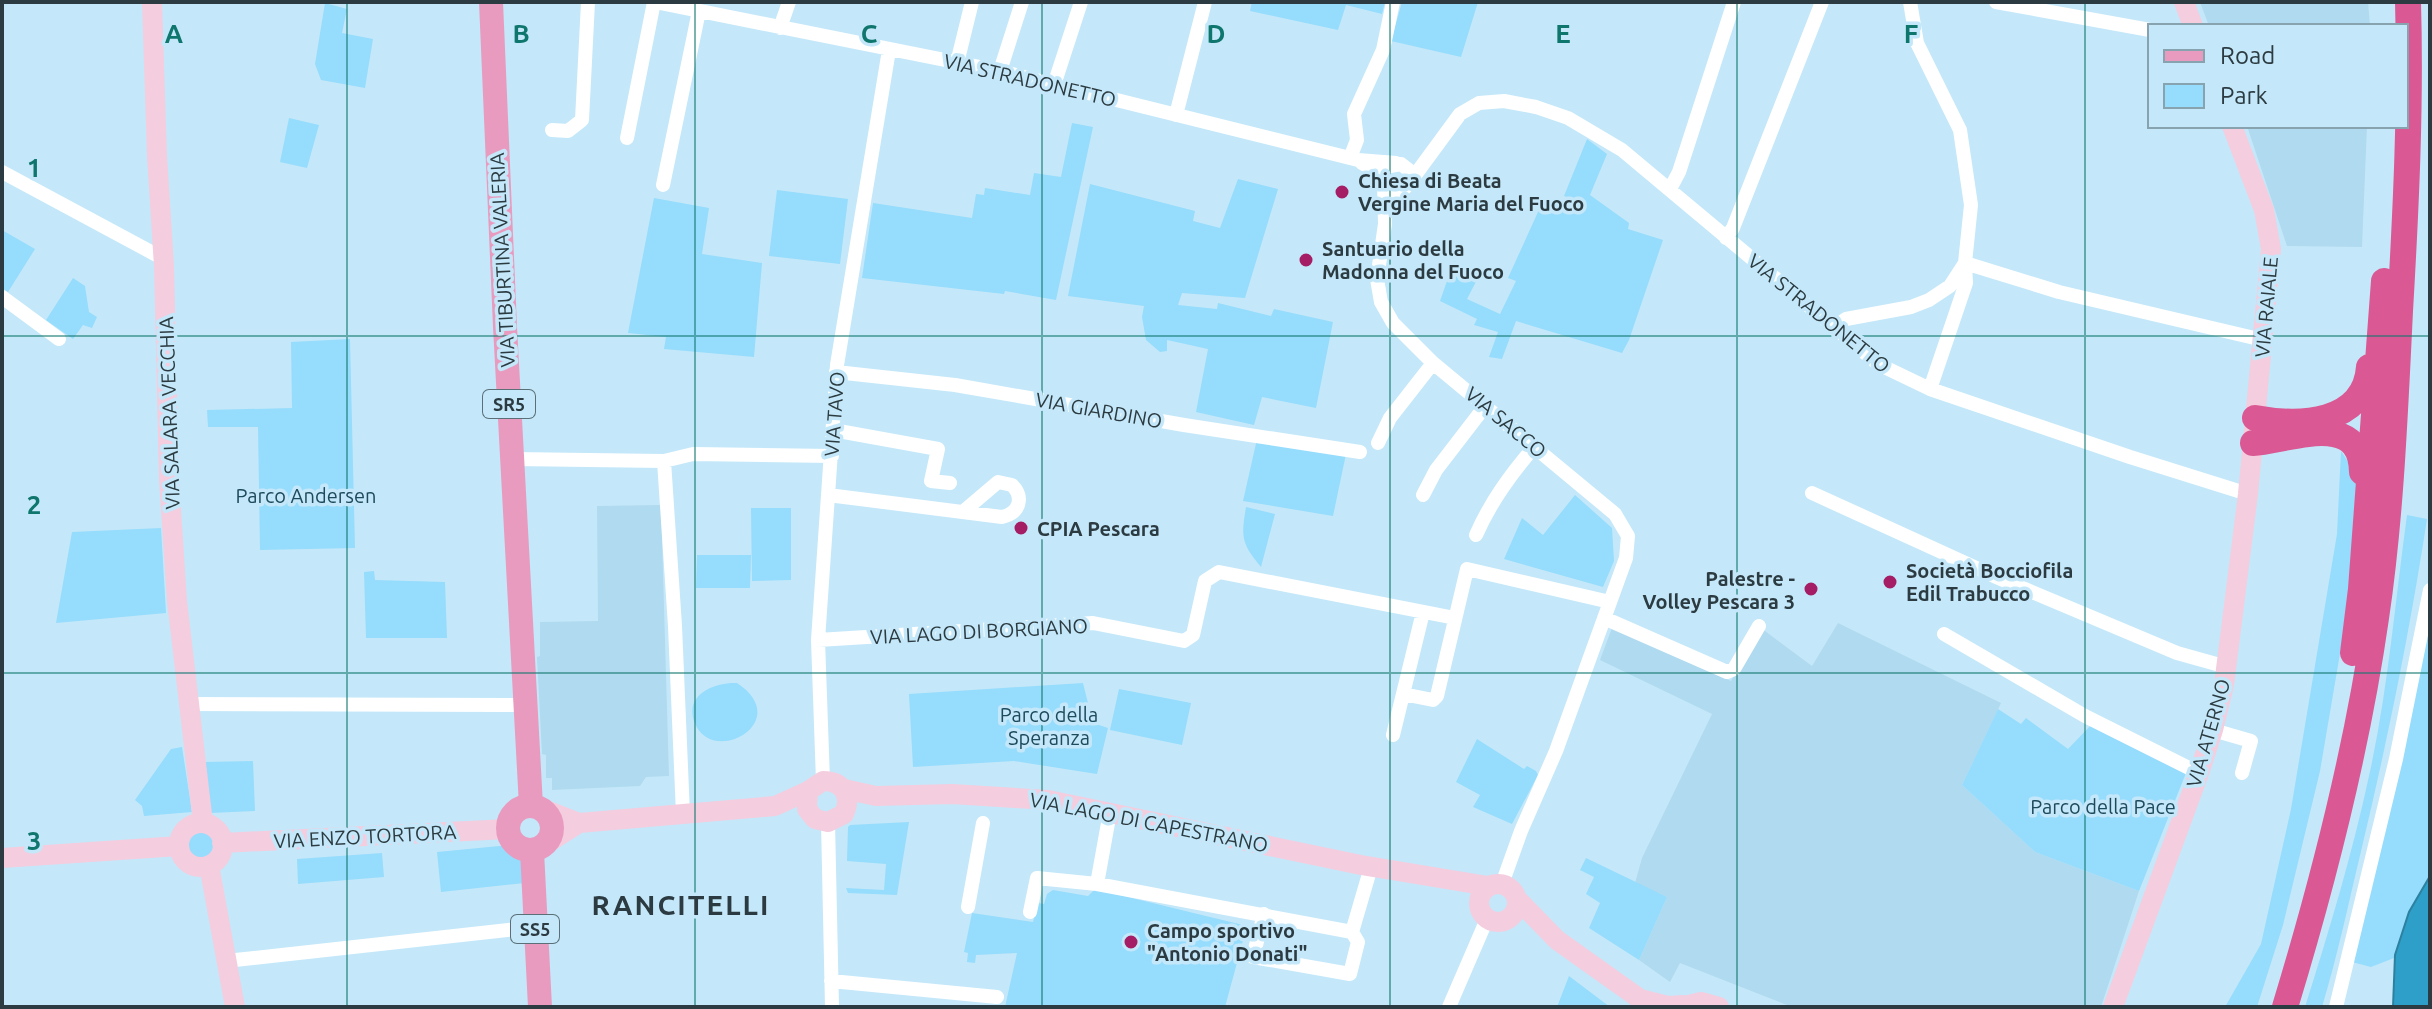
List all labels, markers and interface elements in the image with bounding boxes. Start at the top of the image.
text: A [165,19,184,48]
text: B [512,19,530,48]
text: C [861,19,878,48]
text: D [1207,19,1225,48]
text: E [1555,19,1571,48]
text: F [1904,19,1918,48]
legend [2148,24,2408,128]
text: Road [2220,42,2275,69]
street label: VIA STRADONETTO [942,49,1118,111]
text: Park [2220,82,2268,109]
street label: VIA TIBURTINA VALERIA [485,152,519,368]
text: 1 [27,153,41,182]
place label: Chiesa di Beata Vergine Maria del Fuoco [1358,169,1584,215]
marker: Chiesa di Beata Vergine Maria del Fuoco [1333,183,1351,201]
place label: Santuario della Madonna del Fuoco [1322,237,1504,283]
street label: VIA STRADONETTO [1743,249,1895,377]
marker: Santuario della Madonna del Fuoco [1297,251,1315,269]
street label: VIA RAIALE [2250,256,2282,358]
street label: VIA SALARA VECCHIA [154,316,184,510]
street label: VIA TAVO [820,371,848,457]
street label: VIA SACCO [1461,382,1551,462]
street label: VIA GIARDINO [1034,388,1164,432]
road number: SR5 [483,390,535,418]
park label: Parco Andersen [235,484,377,507]
text: 2 [27,490,41,519]
place label: CPIA Pescara [1037,517,1160,540]
marker: CPIA Pescara [1012,519,1030,537]
place label: Società Bocciofila Edil Trabucco [1906,559,2073,605]
place label: Palestre - Volley Pescara 3 [1642,567,1795,613]
marker: Società Bocciofila Edil Trabucco [1881,573,1899,591]
marker: Palestre - Volley Pescara 3 [1802,580,1820,598]
street label: VIA LAGO DI BORGIANO [870,614,1088,648]
street label: VIA ATERNO [2182,676,2234,790]
park label: Parco della Speranza [1000,703,1098,749]
street label: VIA LAGO DI CAPESTRANO [1028,788,1270,856]
park label: Parco della Pace [2030,795,2176,818]
street label: VIA ENZO TORTORA [273,820,457,852]
text: 3 [27,826,41,855]
district label: RANCITELLI [592,889,770,920]
road number: SS5 [511,915,559,943]
place label: Campo sportivo "Antonio Donati" [1147,919,1307,965]
marker: Campo sportivo "Antonio Donati" [1122,933,1140,951]

